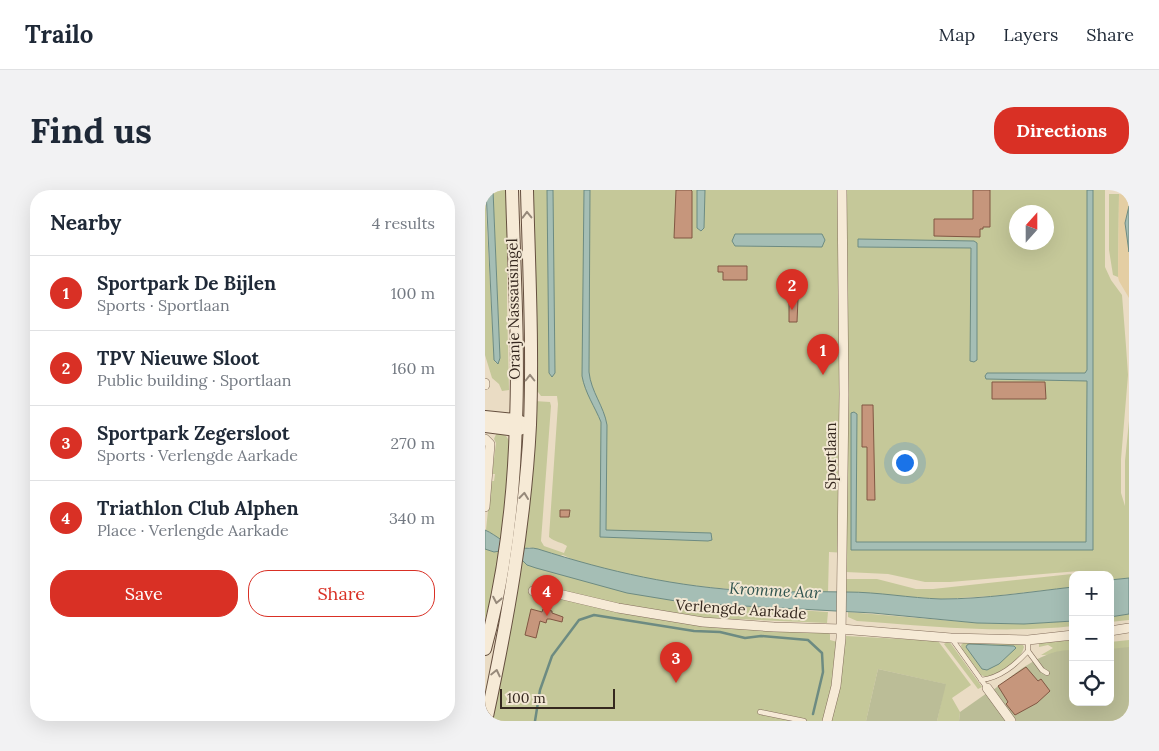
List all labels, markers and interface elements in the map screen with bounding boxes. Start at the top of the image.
text: Trailo [25,19,93,50]
text: Map [939,23,975,46]
text: Layers [1003,23,1058,46]
text: Share [1086,23,1134,46]
button: Directions [994,107,1129,154]
text: Find us [30,108,152,153]
north arrow [1009,205,1054,250]
text: Nearby [50,209,121,236]
one-way arrow [522,211,533,219]
text: 4 results [372,213,435,233]
street label: Oranje Nassausingel [502,238,524,380]
pin: 2 [776,269,808,310]
text: Sportpark De Bijlen [97,271,276,295]
text: 1 [63,283,69,303]
text: 100 m [391,283,435,303]
text: Sports · Sportlaan [97,295,230,315]
pin: 1 [807,334,839,375]
text: TPV Nieuwe Sloot [97,346,259,370]
text: 2 [62,358,70,378]
text: 160 m [391,358,435,378]
text: Public building · Sportlaan [97,370,292,390]
one-way arrow [525,374,535,382]
text: Sportpark Zegersloot [97,421,290,445]
street label: Sportlaan [821,422,840,490]
text: 3 [62,433,70,453]
text: 270 m [391,433,435,453]
text: Sports · Verlengde Aarkade [97,445,298,465]
your location [892,450,918,476]
one-way arrow [518,491,529,499]
text: Triathlon Club Alphen [97,496,299,520]
text: 4 [62,508,70,528]
text: 340 m [389,508,435,528]
text: Place · Verlengde Aarkade [97,520,289,540]
button: Save [50,570,238,617]
button: Share [248,570,435,617]
map controls [1069,571,1114,706]
button: + [1069,571,1114,616]
pin: 4 [531,575,563,616]
water label: Kromme Aar [729,578,822,602]
one-way arrow [493,595,503,604]
street label: Verlengde Aarkade [674,595,807,623]
button: − [1069,616,1114,661]
pin: 3 [660,642,692,683]
button: locate [1069,661,1114,706]
one-way arrow [490,669,501,678]
scale bar [500,686,615,709]
text: 100 m [507,689,546,707]

